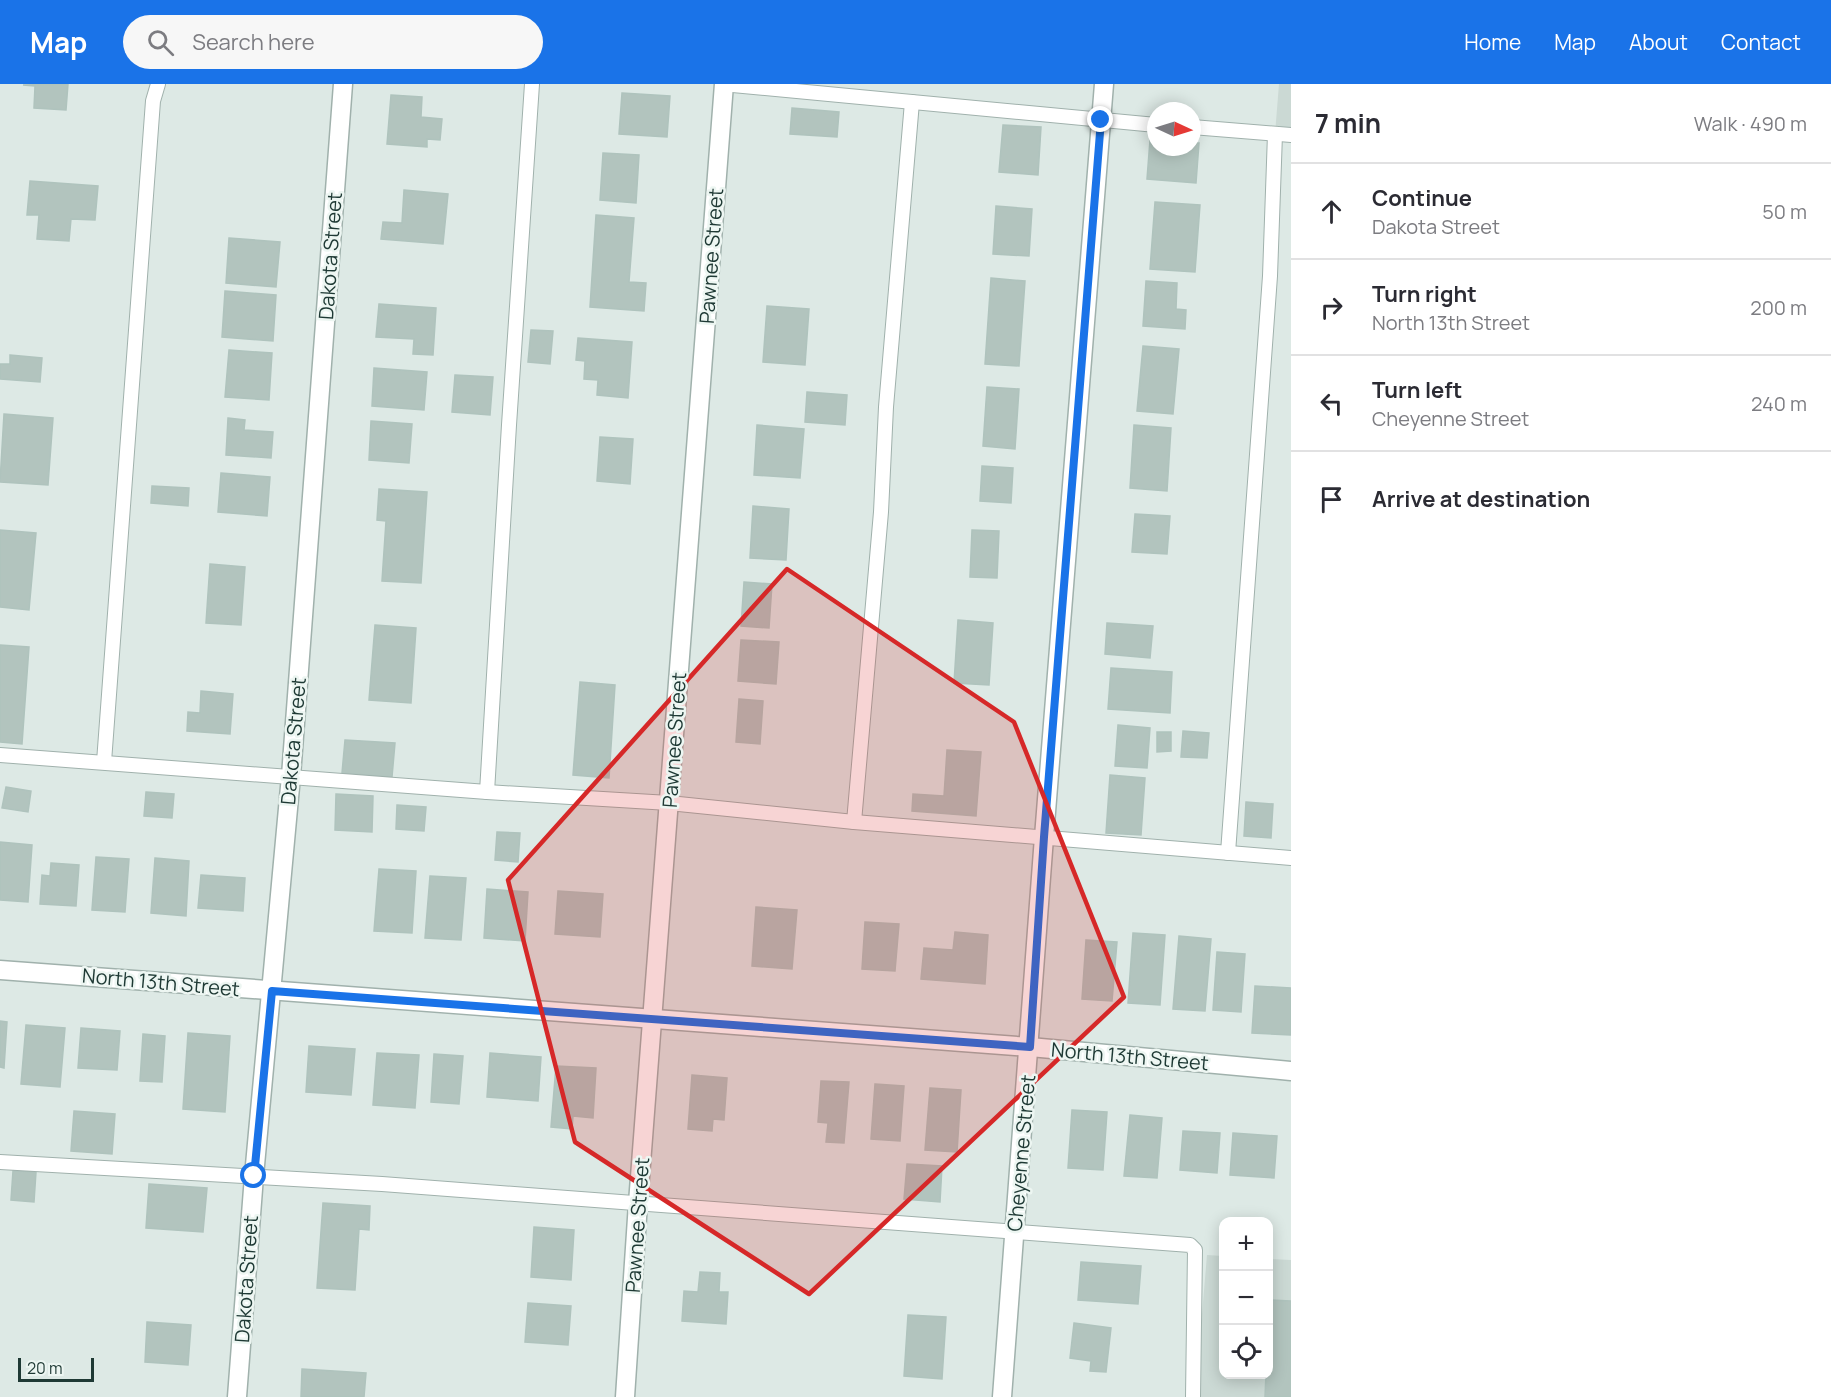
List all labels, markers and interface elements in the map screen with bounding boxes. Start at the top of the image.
search box [123,15,543,69]
text: Map [30,23,87,61]
icon: search [144,26,177,59]
text: Search here [192,27,315,57]
text: Home [1464,28,1521,56]
text: Map [1554,28,1596,56]
text: About [1629,28,1688,56]
text: Contact [1721,28,1801,56]
north arrow [1147,102,1201,156]
text: 7 min [1315,105,1381,141]
route end [1087,106,1113,132]
text: Walk · 490 m [1694,110,1807,137]
text: Continue [1372,183,1472,213]
street label: Pawnee Street [693,187,729,325]
street label: Dakota Street [312,191,348,321]
icon: ahead [1315,195,1348,228]
text: 50 m [1762,198,1807,225]
text: Dakota Street [1372,213,1500,240]
text: Turn right [1372,279,1477,309]
icon: right [1315,291,1348,324]
text: 200 m [1750,294,1807,321]
text: North 13th Street [1372,309,1530,336]
text: Turn left [1372,375,1462,405]
icon: left [1315,387,1348,420]
text: 240 m [1751,390,1807,417]
text: Cheyenne Street [1372,405,1529,432]
icon: arrive [1315,483,1348,516]
text: Arrive at destination [1372,484,1590,514]
street label: Pawnee Street [656,671,692,809]
street label: Dakota Street [274,676,312,806]
street label: North 13th Street [81,962,241,1002]
street label: North 13th Street [1050,1036,1210,1076]
street label: Cheyenne Street [1001,1073,1041,1233]
street label: Pawnee Street [619,1156,655,1294]
route start [240,1162,266,1188]
street label: Dakota Street [228,1214,264,1344]
map controls [1219,1217,1273,1379]
button: + [1219,1217,1273,1271]
button: − [1219,1271,1273,1325]
button: locate [1219,1325,1273,1379]
scale bar [18,1355,94,1382]
text: 20 m [27,1357,63,1379]

